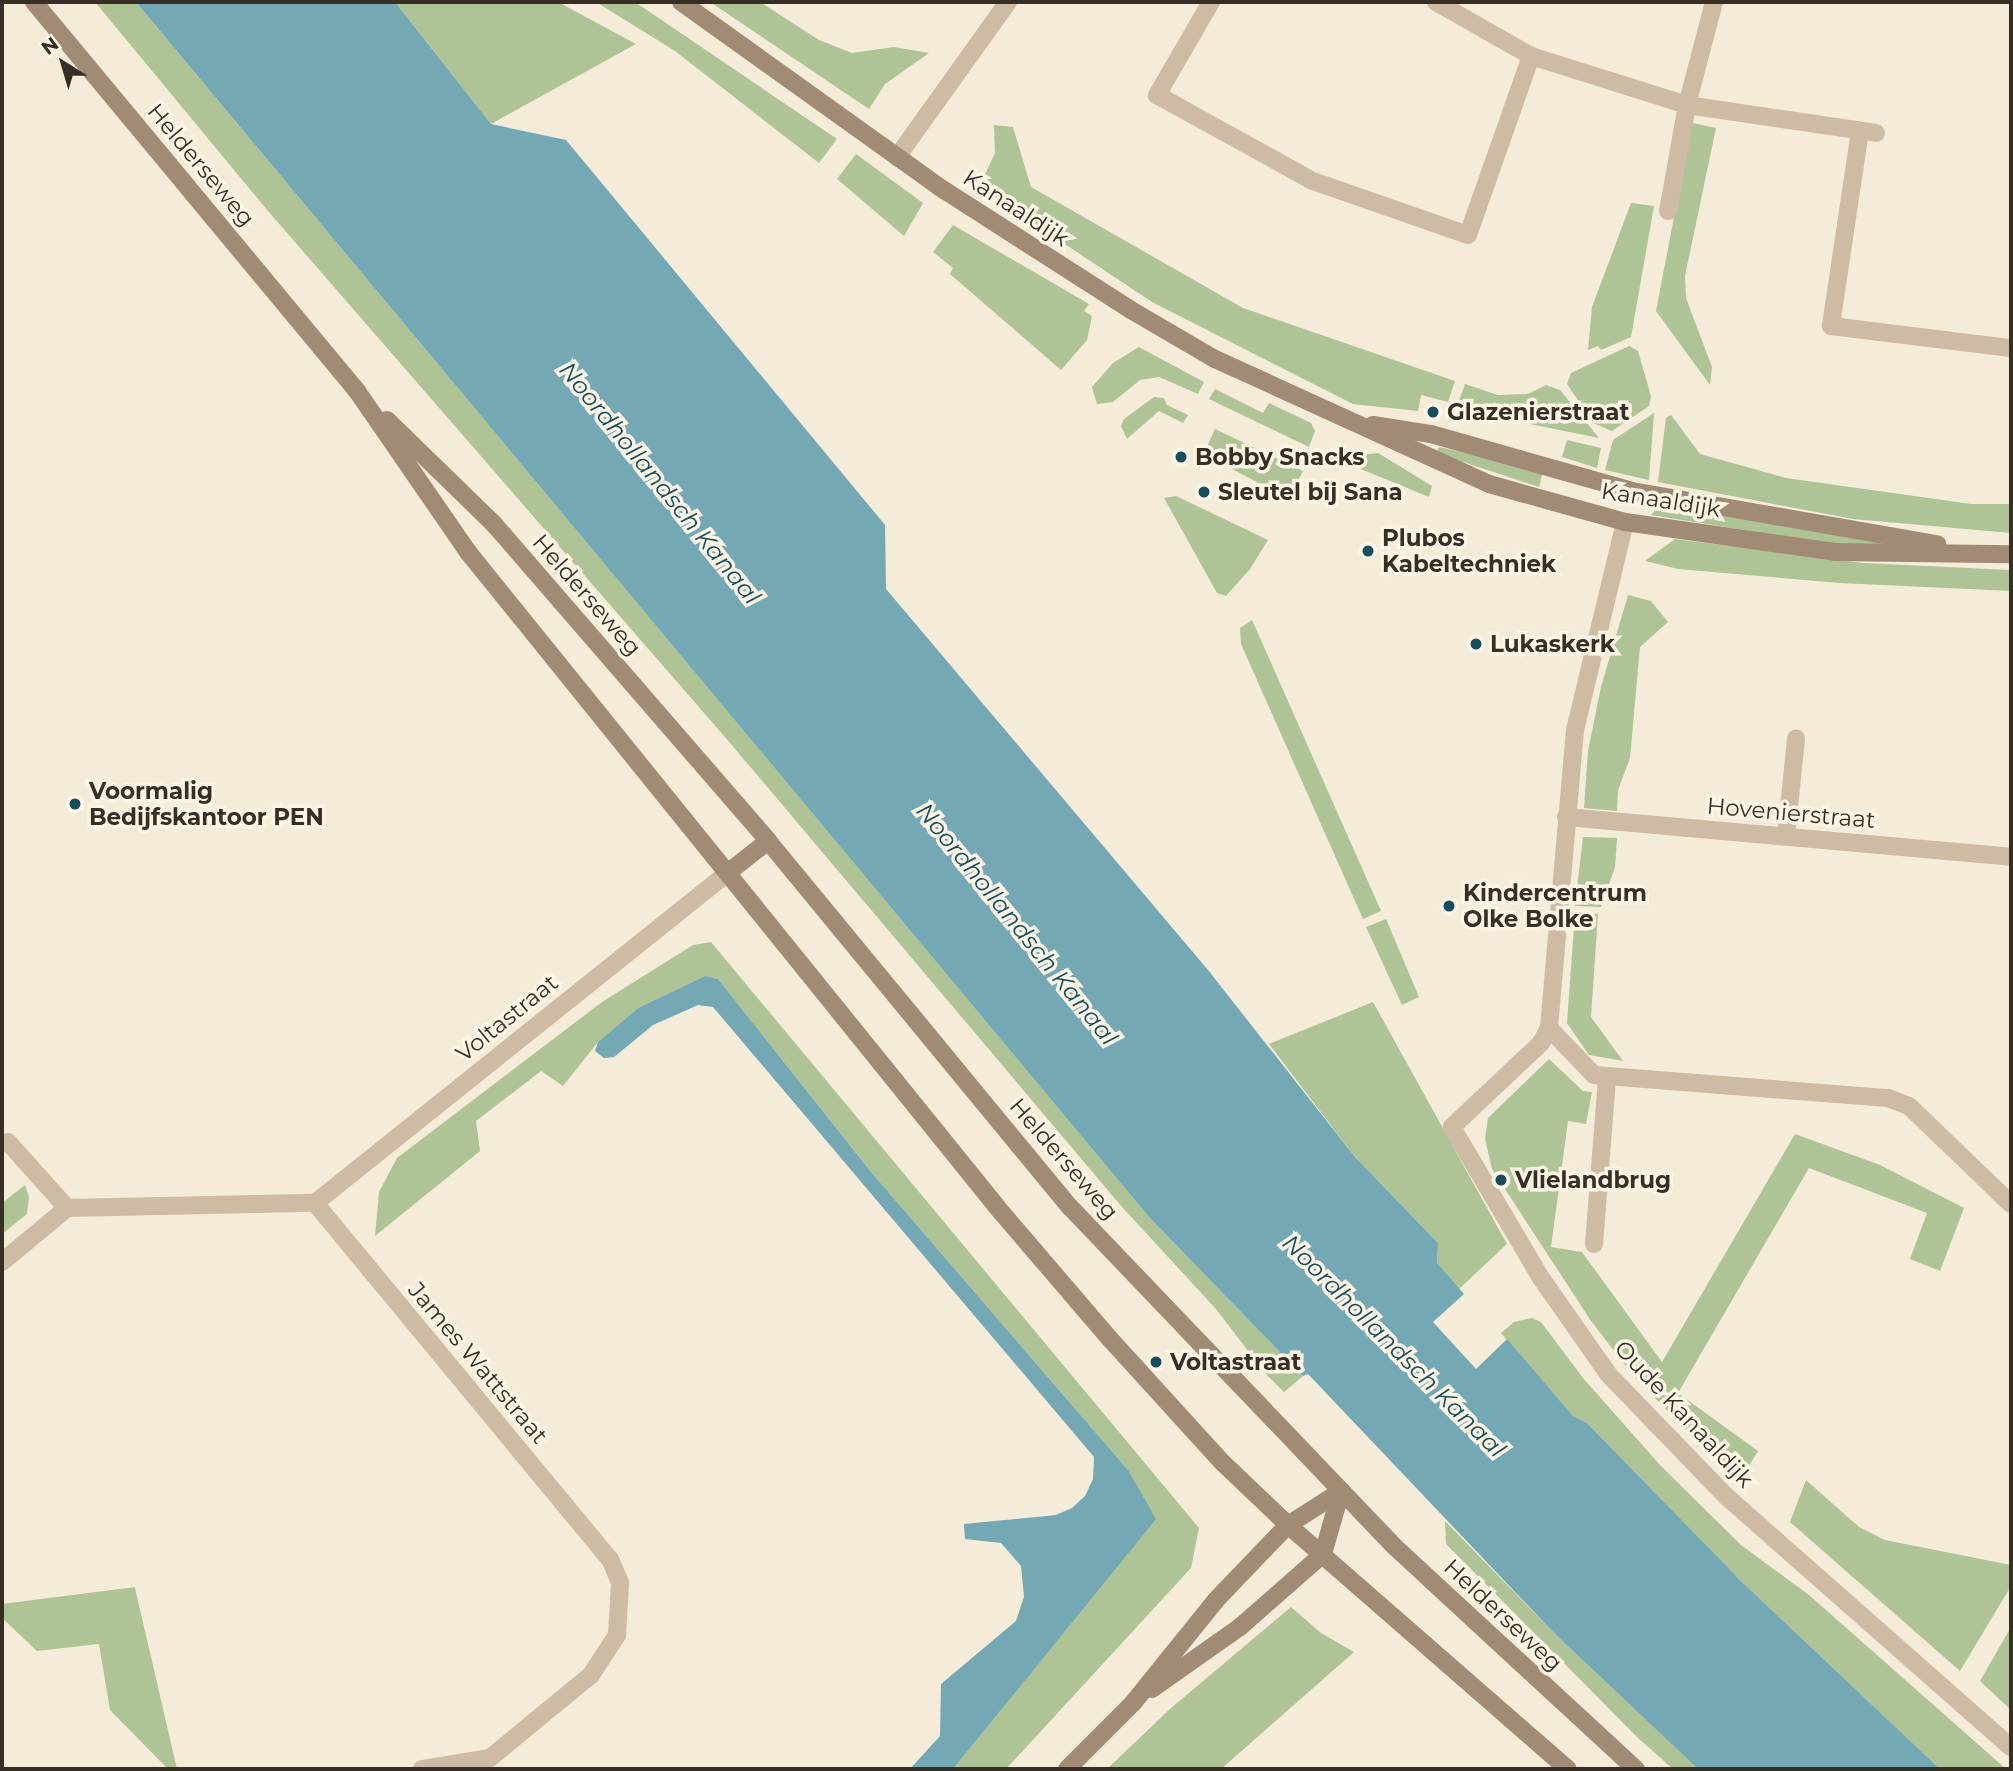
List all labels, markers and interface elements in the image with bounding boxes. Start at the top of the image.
north arrow [28,28,98,98]
text: N [37,32,63,60]
street label: Helderseweg [142,98,260,232]
street label: Kanaaldijk [958,164,1074,252]
water label: Noordhollandsch Kanaal [553,356,767,610]
place label: Glazenierstraat [1447,398,1630,426]
marker: Glazenierstraat [1425,404,1441,420]
place label: Bobby Snacks [1195,443,1365,471]
marker: Bobby Snacks [1173,449,1189,465]
street label: Kanaaldijk [1599,477,1723,523]
place label: Sleutel bij Sana [1218,478,1403,506]
marker: Sleutel bij Sana [1196,484,1212,500]
place label: Plubos Kabeltechniek [1382,524,1556,578]
street label: Helderseweg [527,529,647,661]
marker: Plubos Kabeltechniek [1360,543,1376,559]
place label: Lukaskerk [1490,630,1615,658]
marker: Lukaskerk [1468,636,1484,652]
place label: Voormalig Bedijfskantoor PEN [89,777,324,831]
street label: Hovenierstraat [1706,792,1876,834]
marker: Voormalig Bedijfskantoor PEN [67,796,83,812]
water label: Noordhollandsch Kanaal [910,797,1124,1051]
place label: Kindercentrum Olke Bolke [1463,879,1647,933]
marker: Kindercentrum Olke Bolke [1441,898,1457,914]
street label: Voltastraat [451,969,563,1067]
street label: Helderseweg [1004,1093,1124,1225]
place label: Vlielandbrug [1515,1166,1671,1194]
marker: Vlielandbrug [1493,1172,1509,1188]
water label: Noordhollandsch Kanaal [1276,1228,1512,1464]
street label: James Wattstraat [402,1277,554,1449]
street label: Oude Kanaaldijk [1609,1335,1759,1493]
place label: Voltastraat [1170,1348,1301,1376]
marker: Voltastraat [1148,1354,1164,1370]
street label: Helderseweg [1438,1553,1568,1677]

